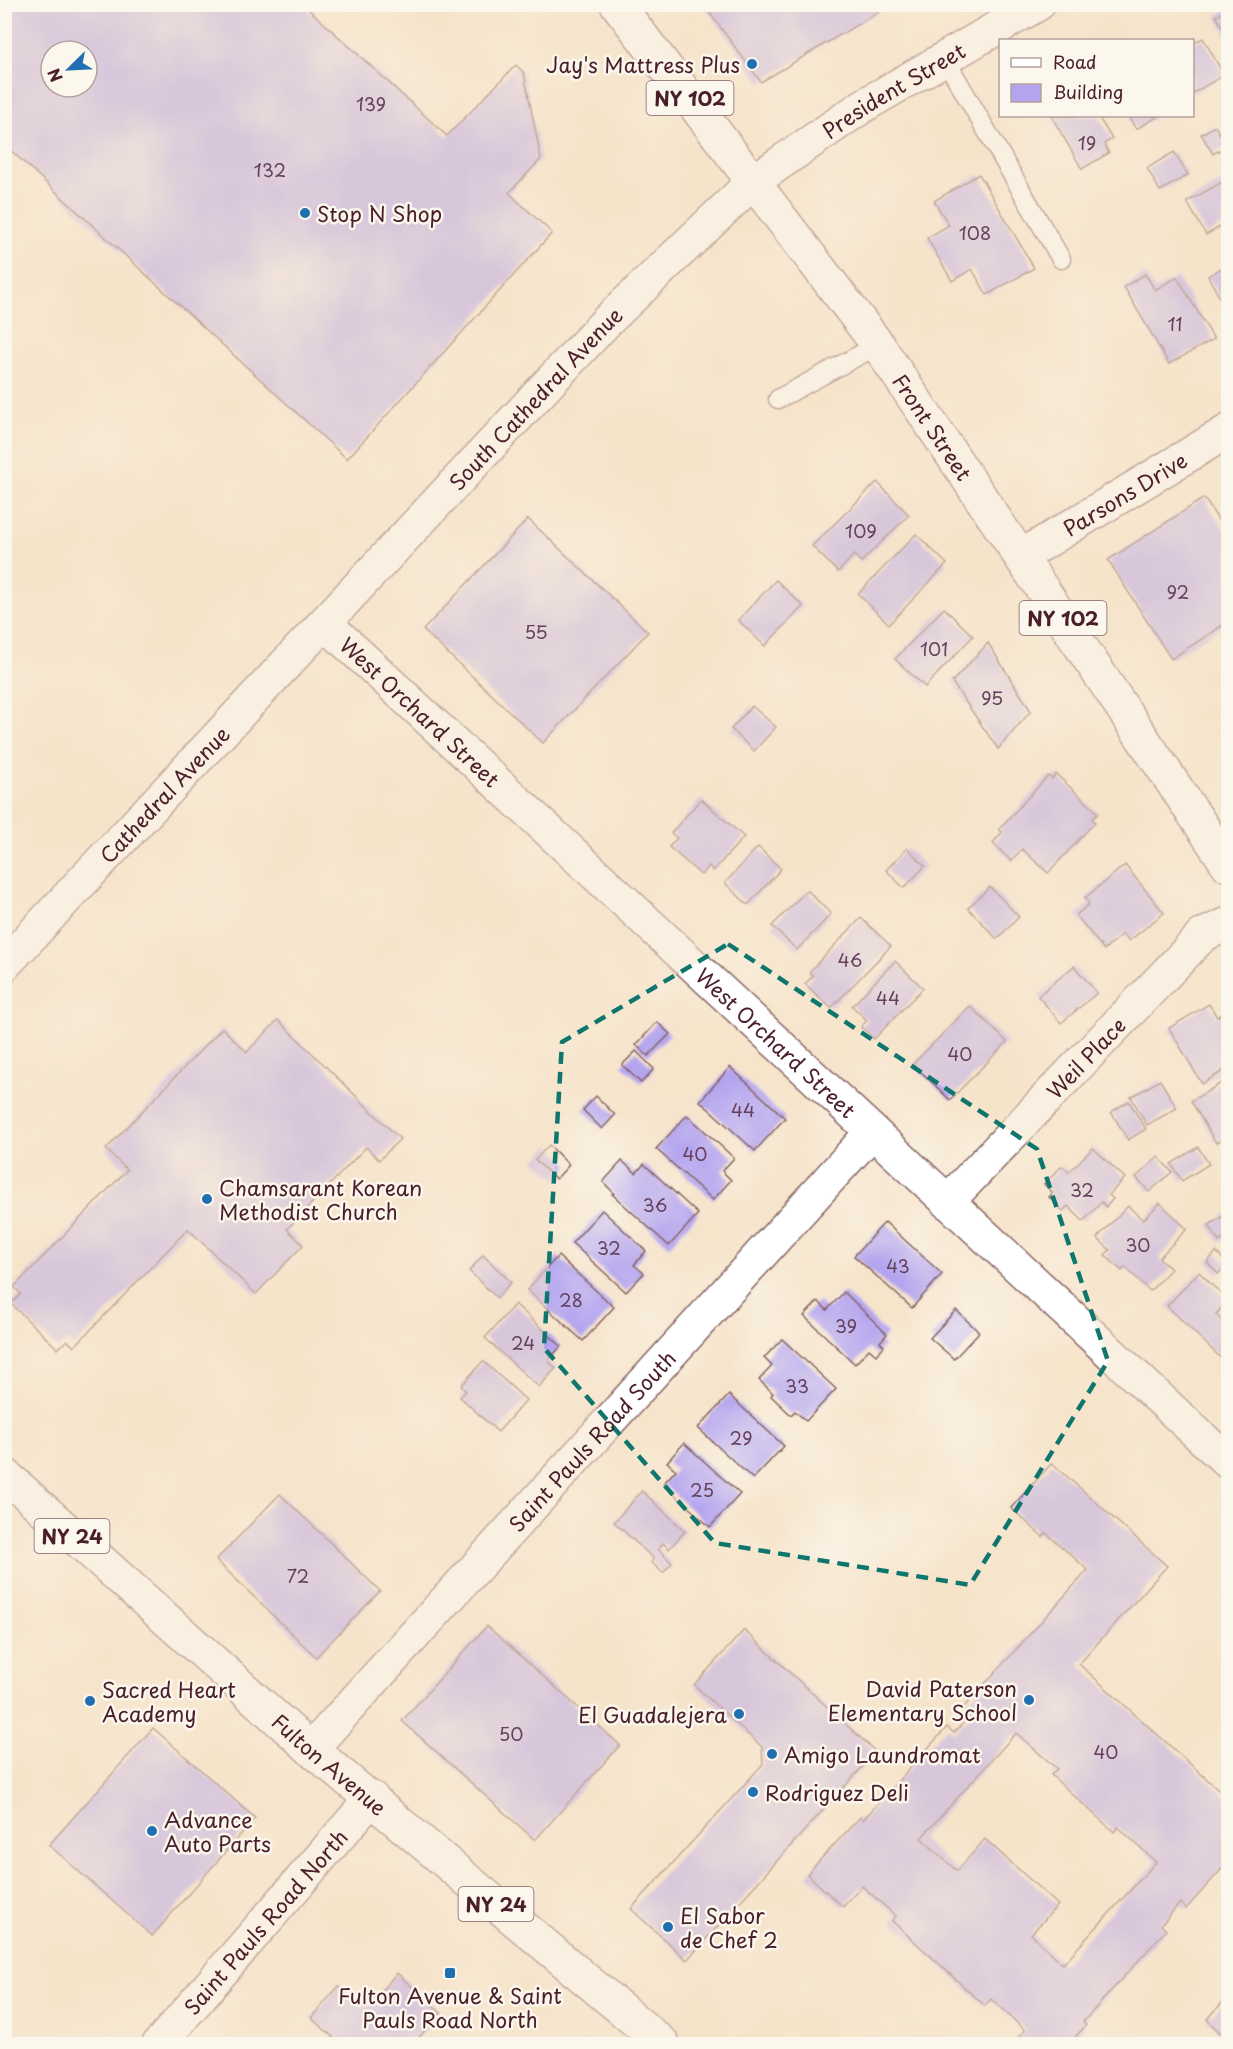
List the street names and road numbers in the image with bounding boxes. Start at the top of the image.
street label: President Street [815,34,971,146]
road number: NY 102 [646,81,734,115]
street label: South Cathedral Avenue [441,299,629,497]
street label: Front Street [885,367,981,487]
street label: Parsons Drive [1056,444,1193,544]
road number: NY 102 [1020,601,1106,635]
street label: West Orchard Street [333,629,507,794]
street label: Cathedral Avenue [91,718,236,870]
street label: West Orchard Street [689,960,863,1125]
street label: Weil Place [1038,1010,1132,1106]
street label: Saint Pauls Road South [500,1343,683,1538]
road number: NY 24 [34,1519,110,1553]
street label: Fulton Avenue [265,1705,394,1822]
street label: Saint Pauls Road North [176,1822,355,2021]
road number: NY 24 [458,1887,534,1921]

